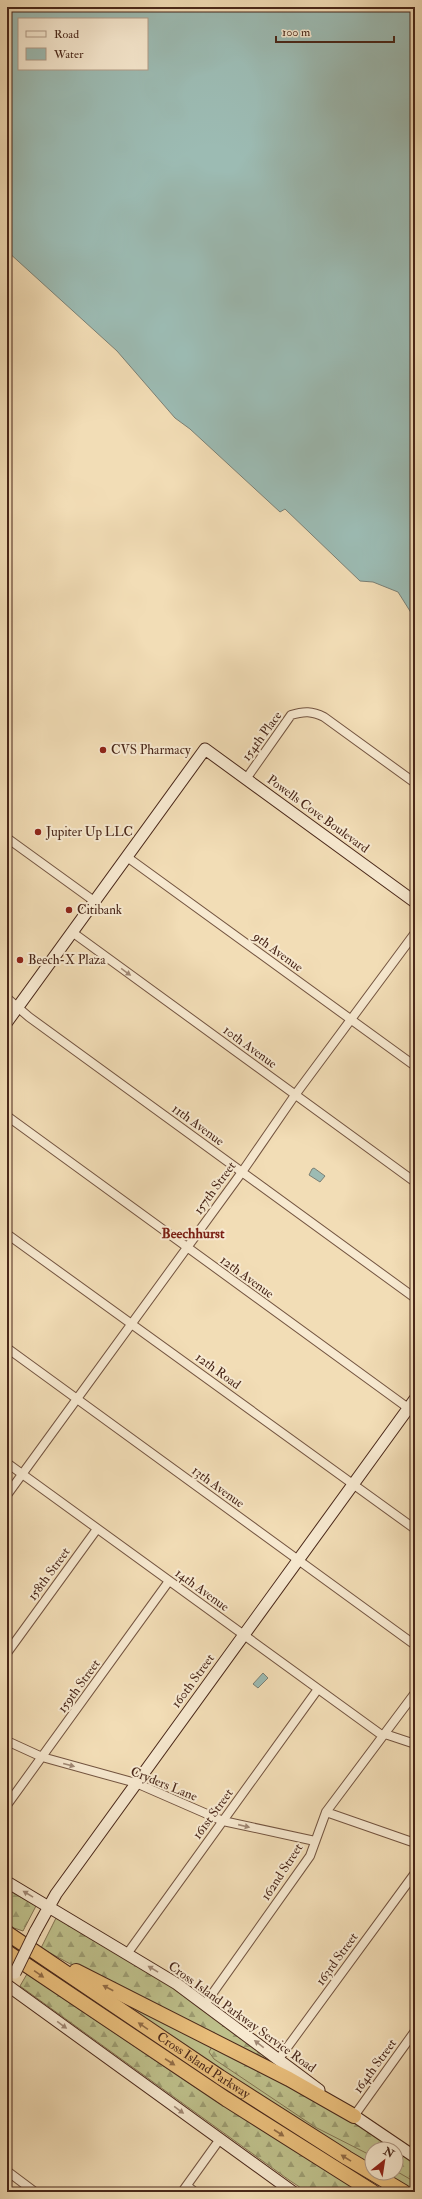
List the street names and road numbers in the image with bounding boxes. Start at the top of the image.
street label: 154th Place [239,707,286,764]
street label: Powells Cove Boulevard [264,772,373,857]
street label: 9th Avenue [249,928,307,976]
street label: 10th Avenue [220,1022,280,1072]
street label: 11th Avenue [169,1101,228,1150]
street label: 157th Street [190,1158,240,1218]
street label: 12th Avenue [217,1252,277,1302]
street label: 12th Road [192,1349,244,1393]
street label: 13th Avenue [189,1463,248,1512]
street label: 158th Street [24,1544,74,1604]
street label: 14th Avenue [172,1565,233,1615]
street label: 160th Street [168,1651,218,1711]
street label: 159th Street [54,1656,104,1716]
street label: Cryders Lane [128,1763,200,1806]
street label: 161st Street [189,1786,237,1842]
street label: 162nd Street [258,1840,306,1904]
street label: 163rd Street [312,1929,362,1989]
street label: Cross Island Parkway Service Road [165,1958,319,2076]
street label: Cross Island Parkway [154,2030,254,2102]
street label: 164th Street [350,2036,400,2096]

